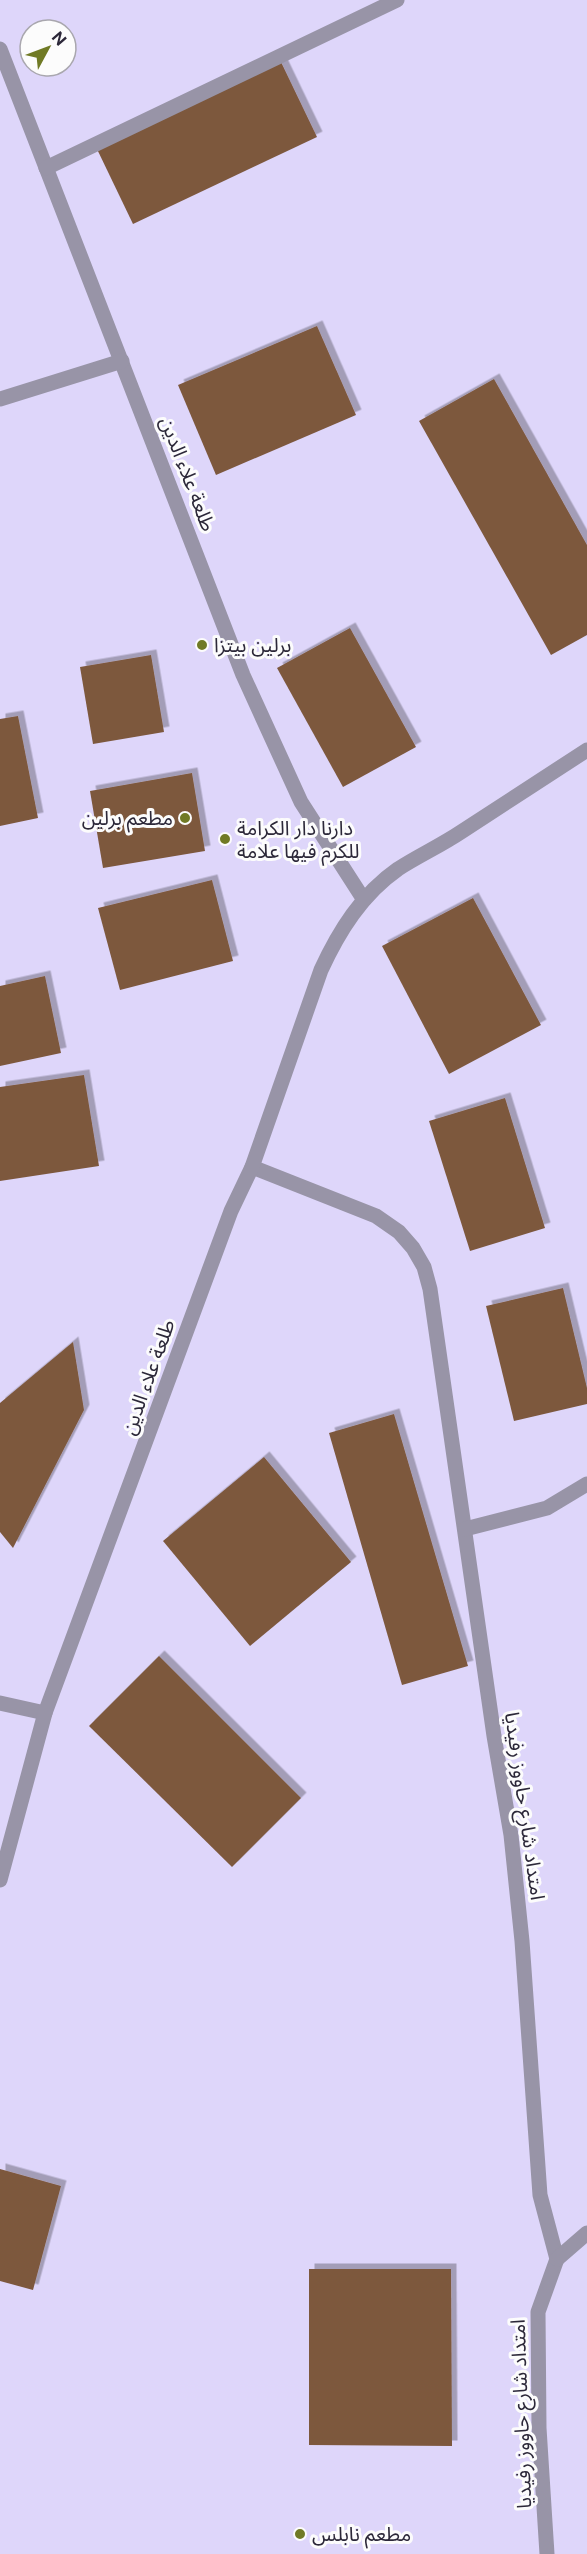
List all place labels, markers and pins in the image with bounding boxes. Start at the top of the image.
place label: برلين بيتزا [214,633,291,657]
marker: برلين بيتزا [195,638,209,652]
place label: مطعم برلين [82,806,173,833]
marker: مطعم برلين [178,811,192,825]
place label: دارنا دار الكرامة للكرم فيها علامة [237,816,360,866]
marker: دارنا دار الكرامة للكرم فيها علامة [218,832,232,846]
place label: مطعم نابلس [312,2522,411,2549]
marker: مطعم نابلس [293,2527,307,2541]

